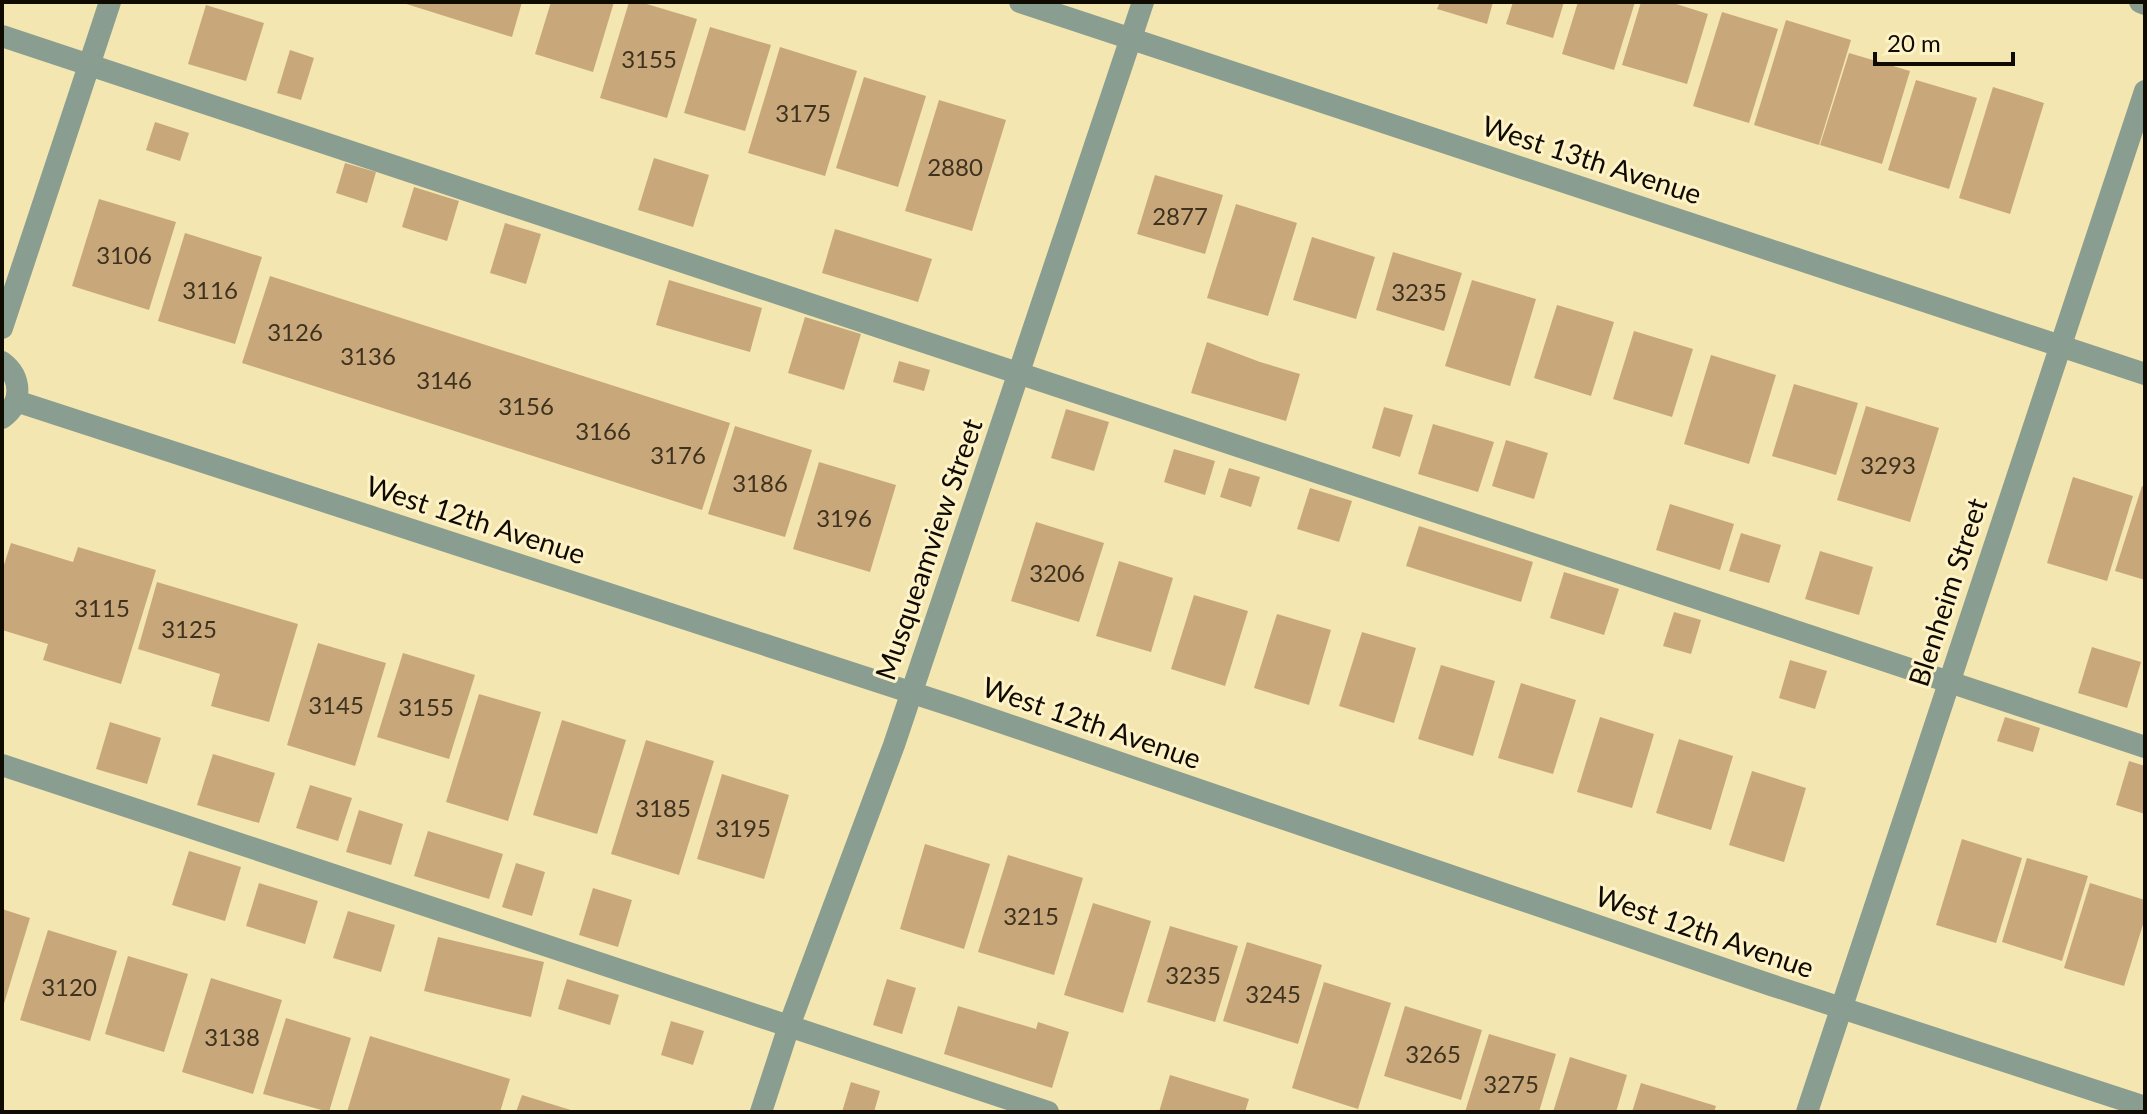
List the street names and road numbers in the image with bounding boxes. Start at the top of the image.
street label: West 13th Avenue [1478,108,1706,210]
street label: Musqueamview Street [867,414,989,684]
street label: West 12th Avenue [362,468,590,570]
street label: Blenheim Street [1901,494,1993,690]
street label: West 12th Avenue [978,669,1206,775]
street label: West 12th Avenue [1591,878,1819,984]

